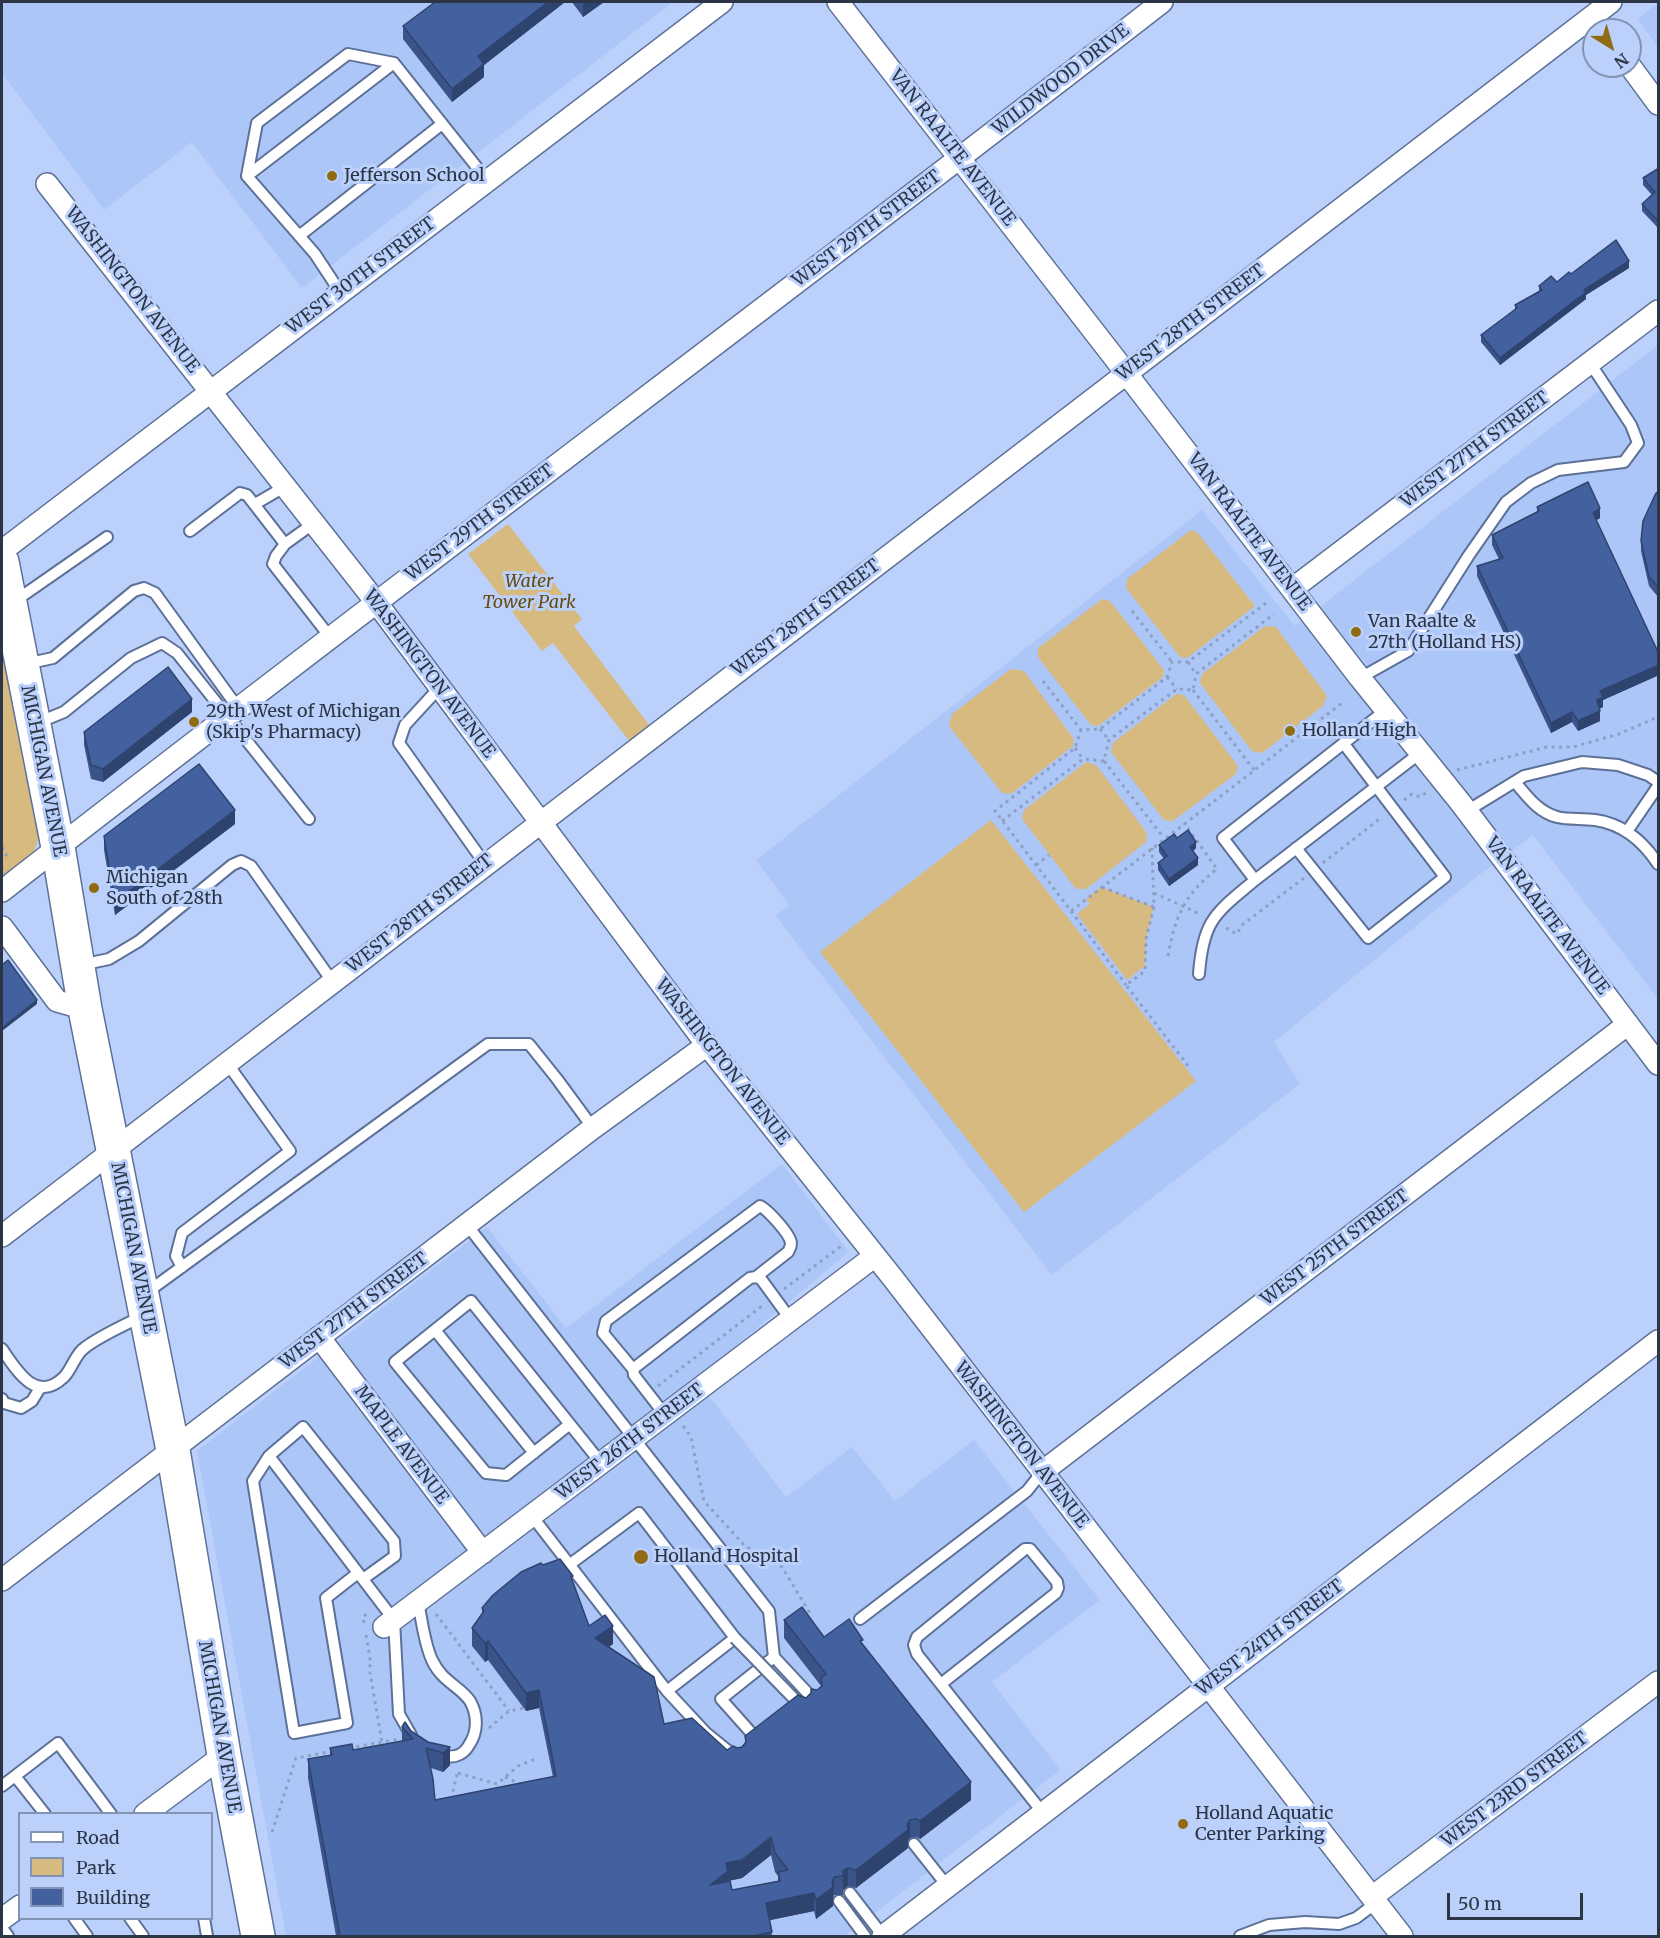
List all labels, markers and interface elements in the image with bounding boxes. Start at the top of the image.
north arrow [1582,18,1642,78]
street label: WILDWOOD DRIVE [988,20,1134,140]
text: N [1611,49,1633,73]
street label: VAN RAALTE AVENUE [884,66,1020,230]
place label: Jefferson School [344,165,485,187]
street label: WEST 29TH STREET [788,166,946,292]
marker: Jefferson School [325,169,339,183]
street label: WASHINGTON AVENUE [60,203,204,377]
street label: WEST 30TH STREET [282,213,440,339]
street label: WEST 28TH STREET [1113,260,1269,386]
street label: WEST 27TH STREET [1397,387,1553,513]
street label: VAN RAALTE AVENUE [1183,449,1315,615]
street label: WEST 29TH STREET [401,460,559,586]
street label: WEST 28TH STREET [728,555,884,681]
park label: Water Tower Park [482,571,576,614]
street label: WASHINGTON AVENUE [359,586,499,762]
place label: Van Raalte & 27th (Holland HS) [1368,611,1521,654]
marker: Van Raalte & 27th (Holland HS) [1349,625,1363,639]
street label: MICHIGAN AVENUE [16,683,70,859]
place label: 29th West of Michigan (Skip's Pharmacy) [206,701,401,744]
marker: 29th West of Michigan (Skip's Pharmacy) [187,715,201,729]
place label: Holland High [1302,720,1417,742]
marker: Holland High [1283,724,1297,738]
street label: VAN RAALTE AVENUE [1481,833,1613,999]
street label: WEST 28TH STREET [342,850,498,978]
place label: Michigan South of 28th [106,867,223,910]
marker: Michigan South of 28th [87,881,101,895]
street label: WASHINGTON AVENUE [650,975,794,1149]
street label: MICHIGAN AVENUE [106,1160,160,1336]
street label: WEST 25TH STREET [1257,1185,1413,1311]
street label: WEST 27TH STREET [276,1248,432,1374]
street label: WASHINGTON AVENUE [949,1358,1093,1532]
street label: WEST 26TH STREET [552,1379,708,1505]
street label: MAPLE AVENUE [349,1381,453,1509]
place label: Holland Hospital [654,1546,799,1568]
marker: Holland Hospital [632,1548,650,1566]
street label: WEST 24TH STREET [1192,1576,1348,1700]
street label: MICHIGAN AVENUE [193,1639,245,1815]
street label: WEST 23RD STREET [1437,1728,1593,1852]
place label: Holland Aquatic Center Parking [1195,1803,1333,1846]
legend [18,1812,213,1920]
marker: Holland Aquatic Center Parking [1176,1817,1190,1831]
text: Road [76,1826,120,1849]
text: Park [76,1856,116,1879]
scale bar [1450,1881,1586,1919]
text: Building [76,1886,150,1909]
text: 50 m [1458,1892,1502,1915]

